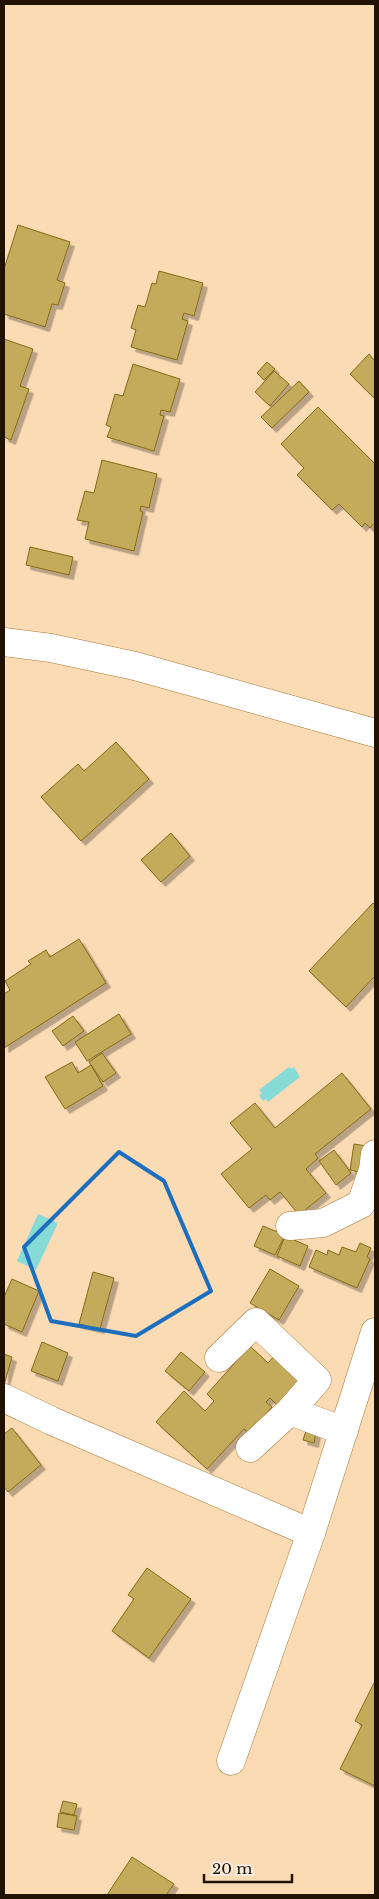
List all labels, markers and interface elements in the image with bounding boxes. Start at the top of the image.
scale bar [204,1852,292,1884]
text: 20 m [212,1859,252,1878]

